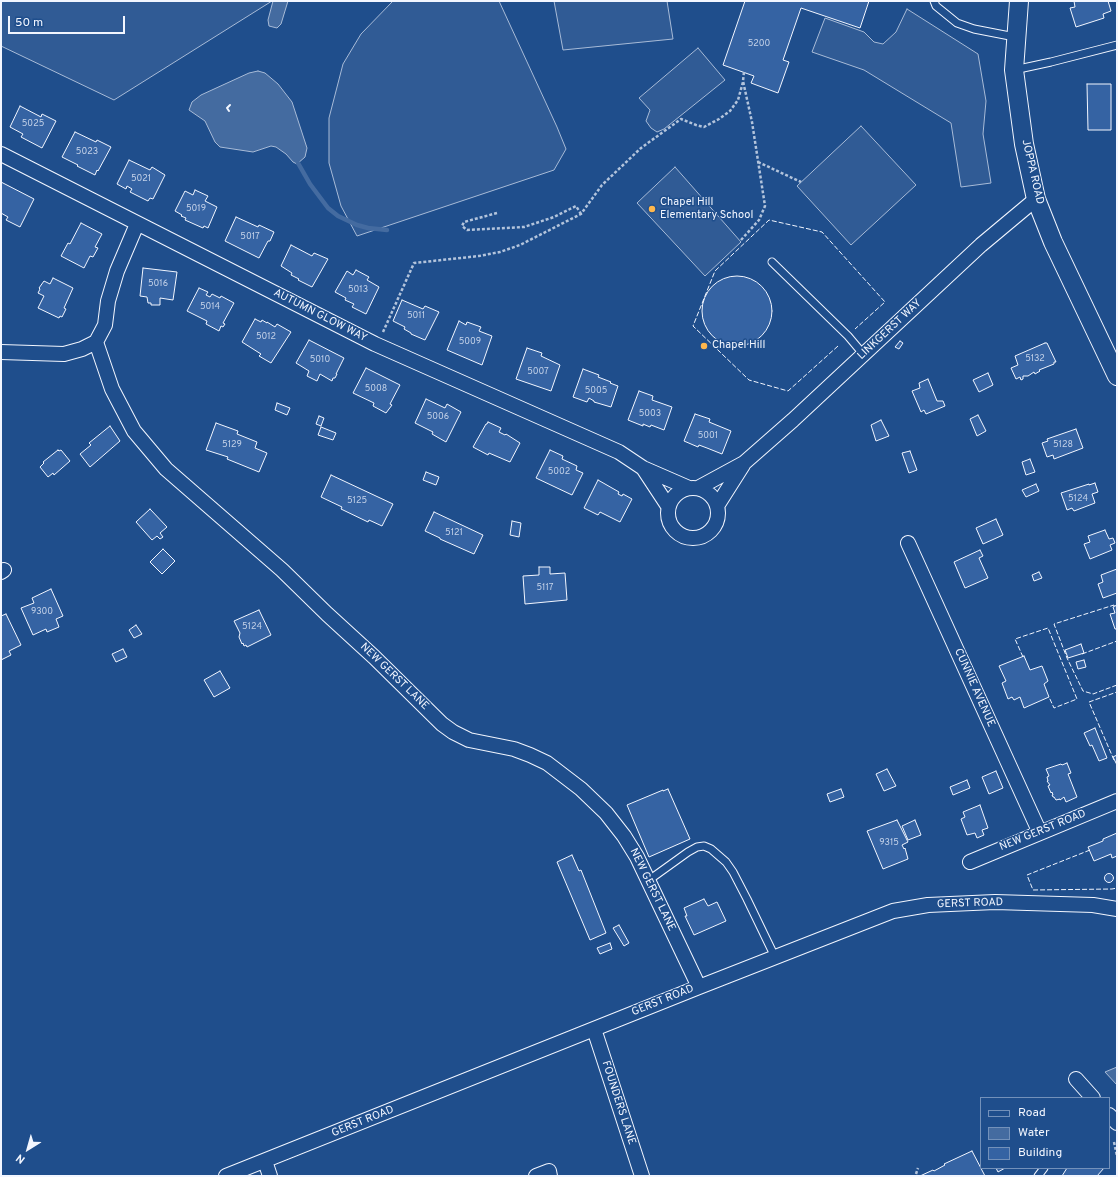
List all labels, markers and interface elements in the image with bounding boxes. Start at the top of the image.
scale bar [10,8,127,34]
text: 50 m [15,15,43,31]
house number: 5200 [748,39,770,49]
house number: 5025 [22,119,44,129]
street label: JOPPA ROAD [1018,138,1046,206]
house number: 5023 [76,147,98,157]
house number: 5021 [131,174,151,184]
place label: Chapel Hill Elementary School [660,196,753,222]
house number: 5019 [186,204,206,214]
marker: Chapel Hill Elementary School [647,204,657,214]
house number: 5017 [240,232,260,242]
house number: 5016 [148,279,168,289]
house number: 5013 [348,285,368,295]
street label: AUTUMN GLOW WAY [271,287,369,345]
street label: LINKGERST WAY [855,297,925,363]
house number: 5014 [200,302,220,312]
house number: 5011 [407,311,425,321]
house number: 5012 [256,332,276,342]
house number: 5009 [459,337,481,347]
place label: Chapel Hill [712,339,765,353]
marker: Chapel Hill [699,341,709,351]
house number: 5132 [1025,354,1045,364]
house number: 5010 [310,355,330,365]
house number: 5007 [527,367,549,377]
house number: 5008 [365,384,387,394]
house number: 5005 [585,386,607,396]
house number: 5003 [639,409,661,419]
house number: 5006 [427,412,449,422]
house number: 5001 [698,431,718,441]
house number: 5129 [222,440,242,450]
house number: 5128 [1053,440,1073,450]
house number: 5002 [548,467,570,477]
house number: 5124 [1068,494,1088,504]
house number: 5125 [347,496,367,506]
house number: 5121 [445,528,463,538]
house number: 5117 [537,583,553,593]
house number: 9300 [31,607,53,617]
house number: 5124 [242,622,262,632]
street label: NEW GERST LANE [357,641,431,713]
street label: CUNNIE AVENUE [951,647,997,729]
street label: NEW GERST ROAD [998,808,1088,854]
house number: 9315 [879,838,899,848]
street label: NEW GERST LANE [626,846,678,934]
street label: GERST ROAD [937,896,1003,912]
street label: GERST ROAD [630,982,696,1020]
street label: FOUNDERS LANE [598,1059,638,1147]
legend [980,1097,1110,1169]
street label: GERST ROAD [330,1103,396,1141]
text: Road [1018,1105,1046,1121]
text: Water [1018,1125,1050,1141]
north arrow [8,1129,48,1169]
text: Building [1018,1145,1062,1161]
text: N [13,1151,28,1167]

